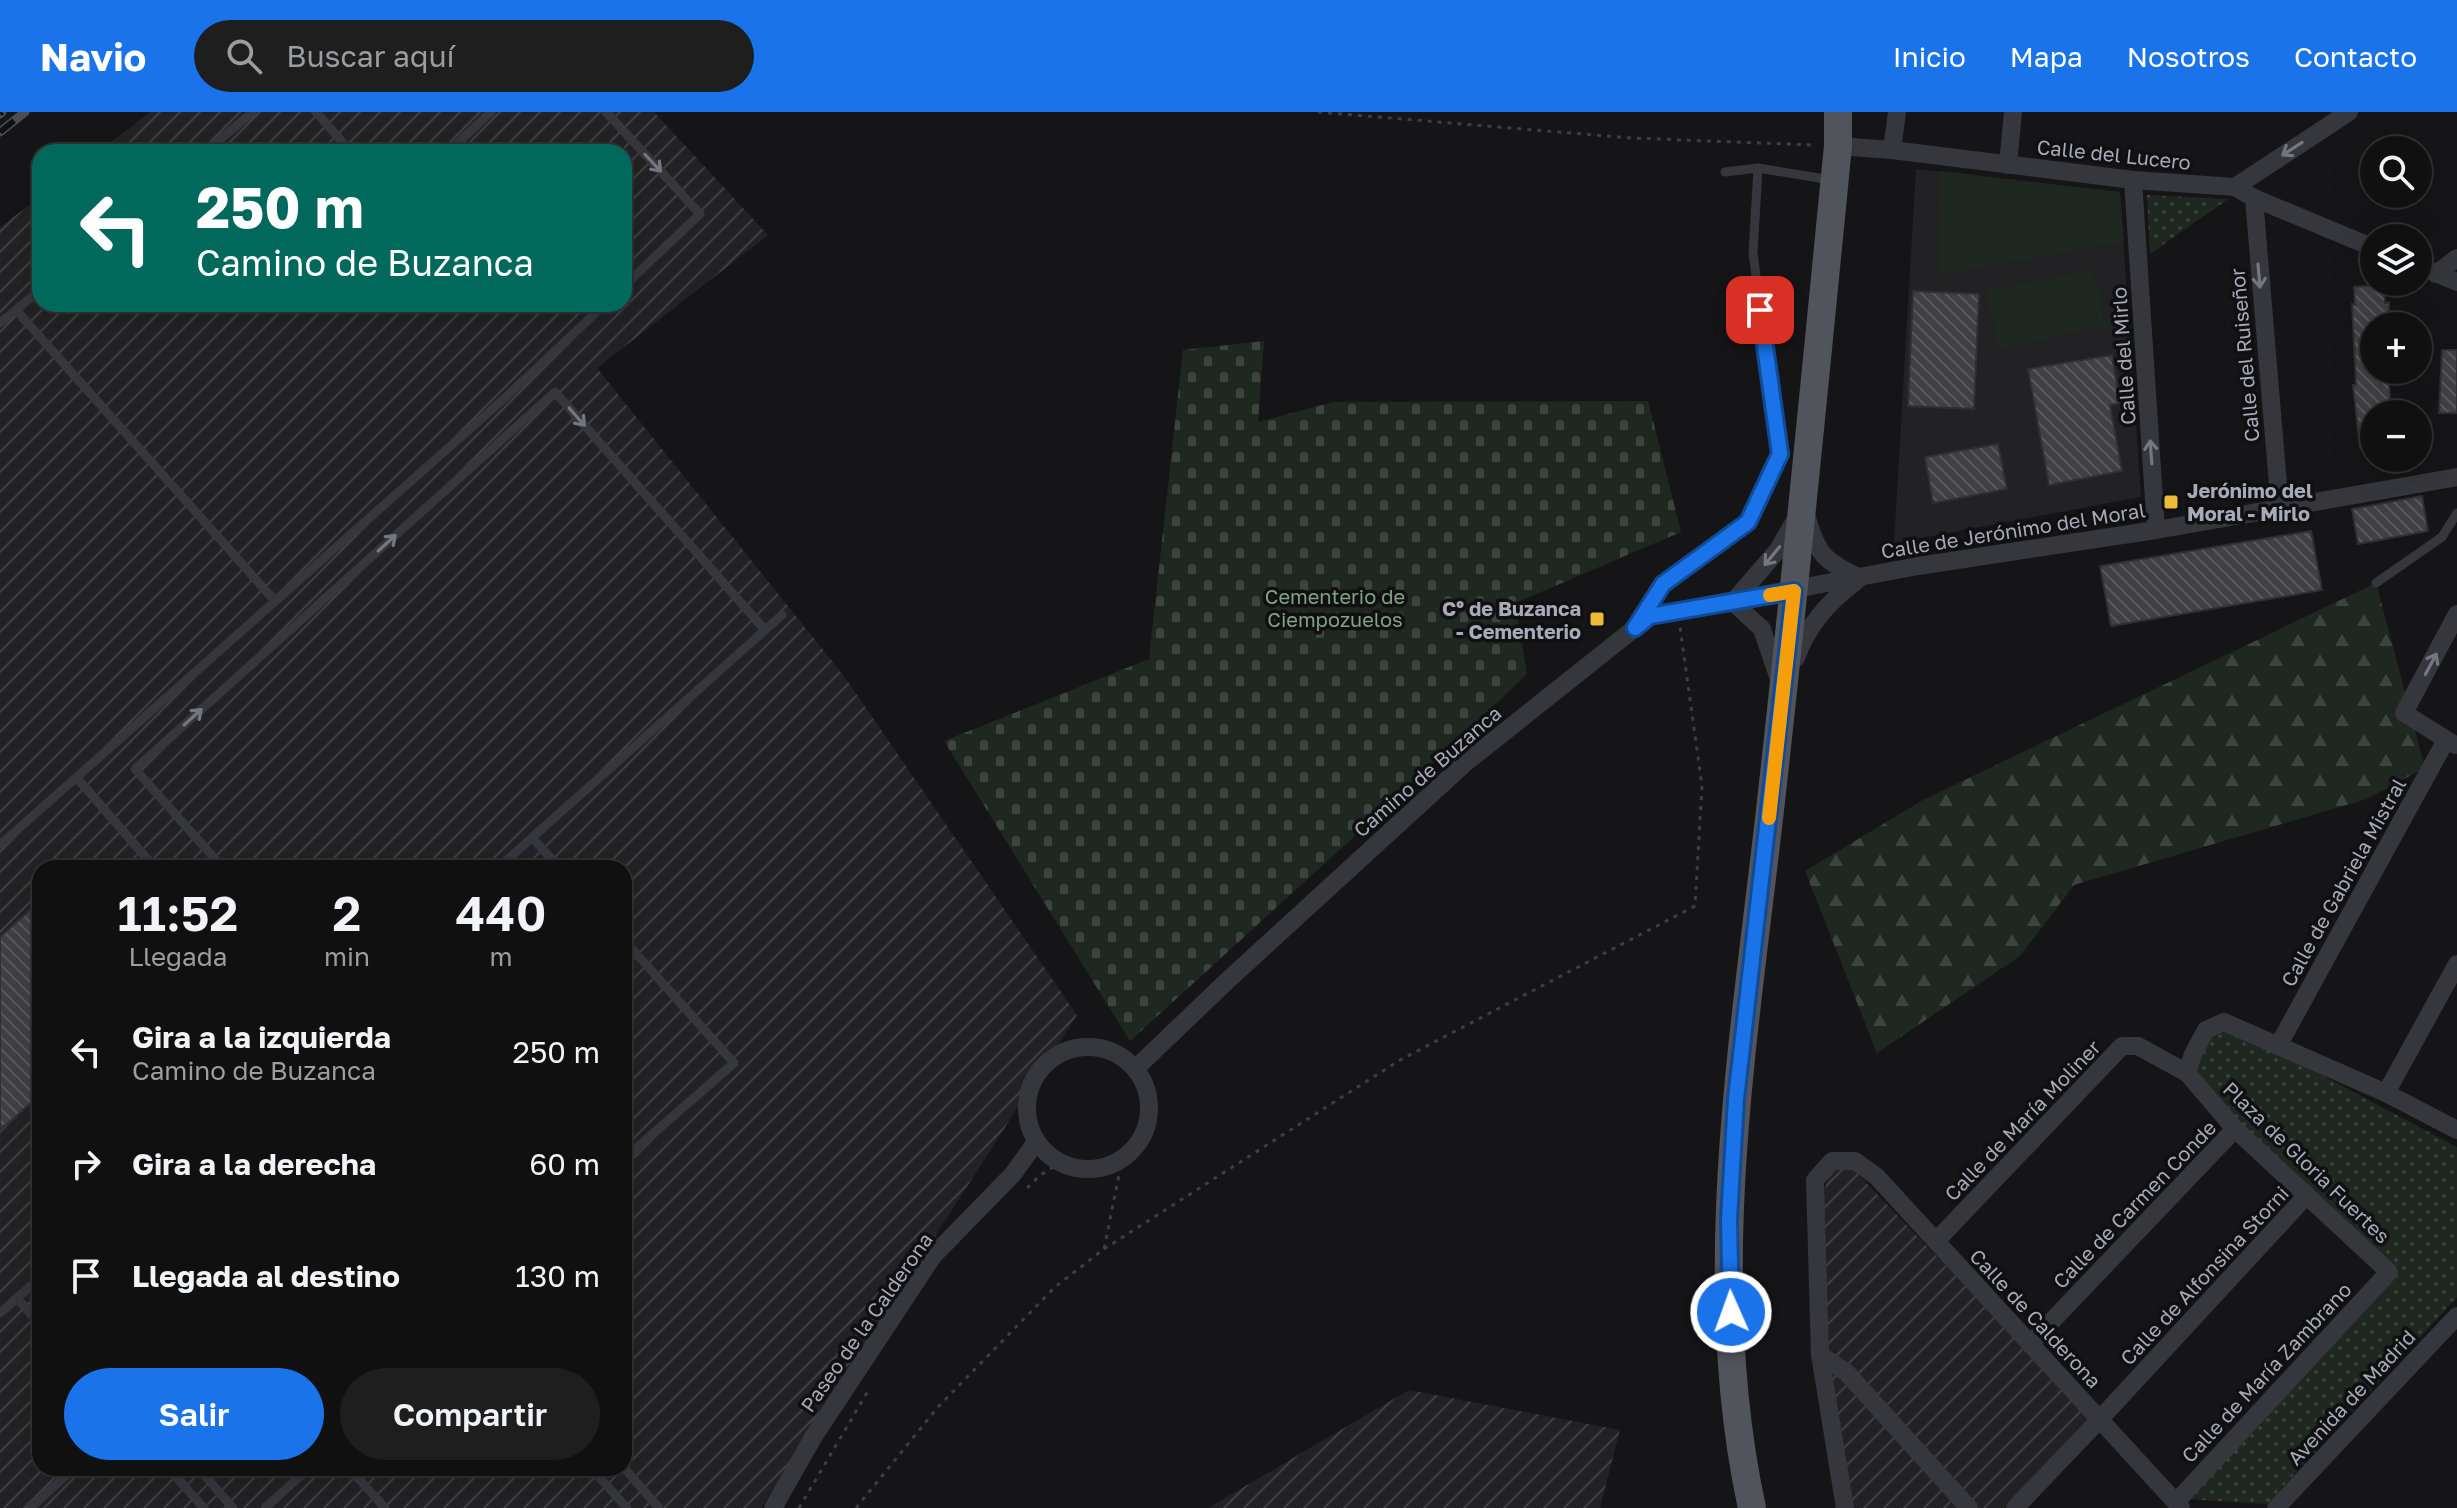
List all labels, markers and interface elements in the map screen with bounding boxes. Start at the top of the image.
search box [194,20,754,92]
text: Navio [40,34,146,79]
icon: search [222,34,266,78]
text: Buscar aquí [286,38,455,74]
text: Inicio [1893,40,1966,73]
text: Mapa [2010,40,2083,73]
text: Nosotros [2127,40,2250,73]
text: Contacto [2294,40,2417,73]
street label: Calle del Lucero [2036,134,2192,174]
map controls [2360,136,2432,472]
button: search [2360,136,2432,208]
one-way arrow [2281,142,2304,158]
one-way arrow [643,153,662,173]
text: 250 m [196,173,364,240]
icon: left [64,176,168,280]
button: layers [2360,224,2432,296]
text: Camino de Buzanca [196,241,534,284]
one-way arrow [2252,262,2267,289]
street label: Calle del Ruiseñor [2224,267,2264,443]
pin [1726,276,1794,344]
street label: Calle del Mirlo [2106,286,2140,426]
icon: arrive [1738,288,1782,332]
button: + [2360,312,2432,384]
button: − [2360,400,2432,472]
one-way arrow [568,406,586,426]
one-way arrow [2143,439,2158,466]
place label: Jerónimo del Moral - Mirlo [2187,478,2313,525]
marker: Jerónimo del Moral - Mirlo [2162,493,2180,511]
street label: Calle de Jerónimo del Moral [1879,497,2147,563]
one-way arrow [376,535,396,553]
one-way arrow [1763,545,1781,566]
park label: Cementerio de Ciempozuelos [1265,584,1405,631]
place label: Cº de Buzanca - Cementerio [1442,596,1581,643]
marker: Cº de Buzanca - Cementerio [1588,610,1606,628]
one-way arrow [2423,652,2439,676]
street label: Camino de Buzanca [1348,700,1506,842]
one-way arrow [183,709,203,727]
street label: Calle de Gabriela Mistral [2276,774,2410,990]
text: 11:52 [118,884,238,942]
text: 2 [333,884,361,942]
text: 440 [455,884,546,942]
text: Llegada [128,941,227,972]
text: min [324,941,370,972]
text: m [489,941,512,972]
text: Gira a la izquierda [132,1019,391,1055]
icon: left [64,1030,108,1074]
text: 250 m [513,1034,600,1070]
street label: Calle de María Moliner [1939,1035,2105,1205]
text: Camino de Buzanca [132,1055,376,1086]
street label: Plaza de Gloria Fuertes [2219,1076,2395,1248]
street label: Calle de Carmen Conde [2048,1115,2220,1293]
icon: right [64,1142,108,1186]
text: Gira a la derecha [132,1146,376,1182]
text: 60 m [529,1146,600,1182]
street label: Calle de Alfonsina Storni [2115,1181,2293,1369]
street label: Paseo de la Calderona [795,1228,937,1416]
street label: Calle de Calderona [1965,1244,2107,1392]
icon: arrive [64,1254,108,1298]
text: Llegada al destino [132,1258,400,1294]
text: 130 m [515,1258,600,1294]
position arrow [1689,1270,1773,1354]
street label: Calle de María Zambrano [2176,1277,2356,1467]
street label: Avenida de Madrid [2282,1324,2420,1470]
button: Salir [64,1368,324,1460]
button: Compartir [340,1368,600,1460]

